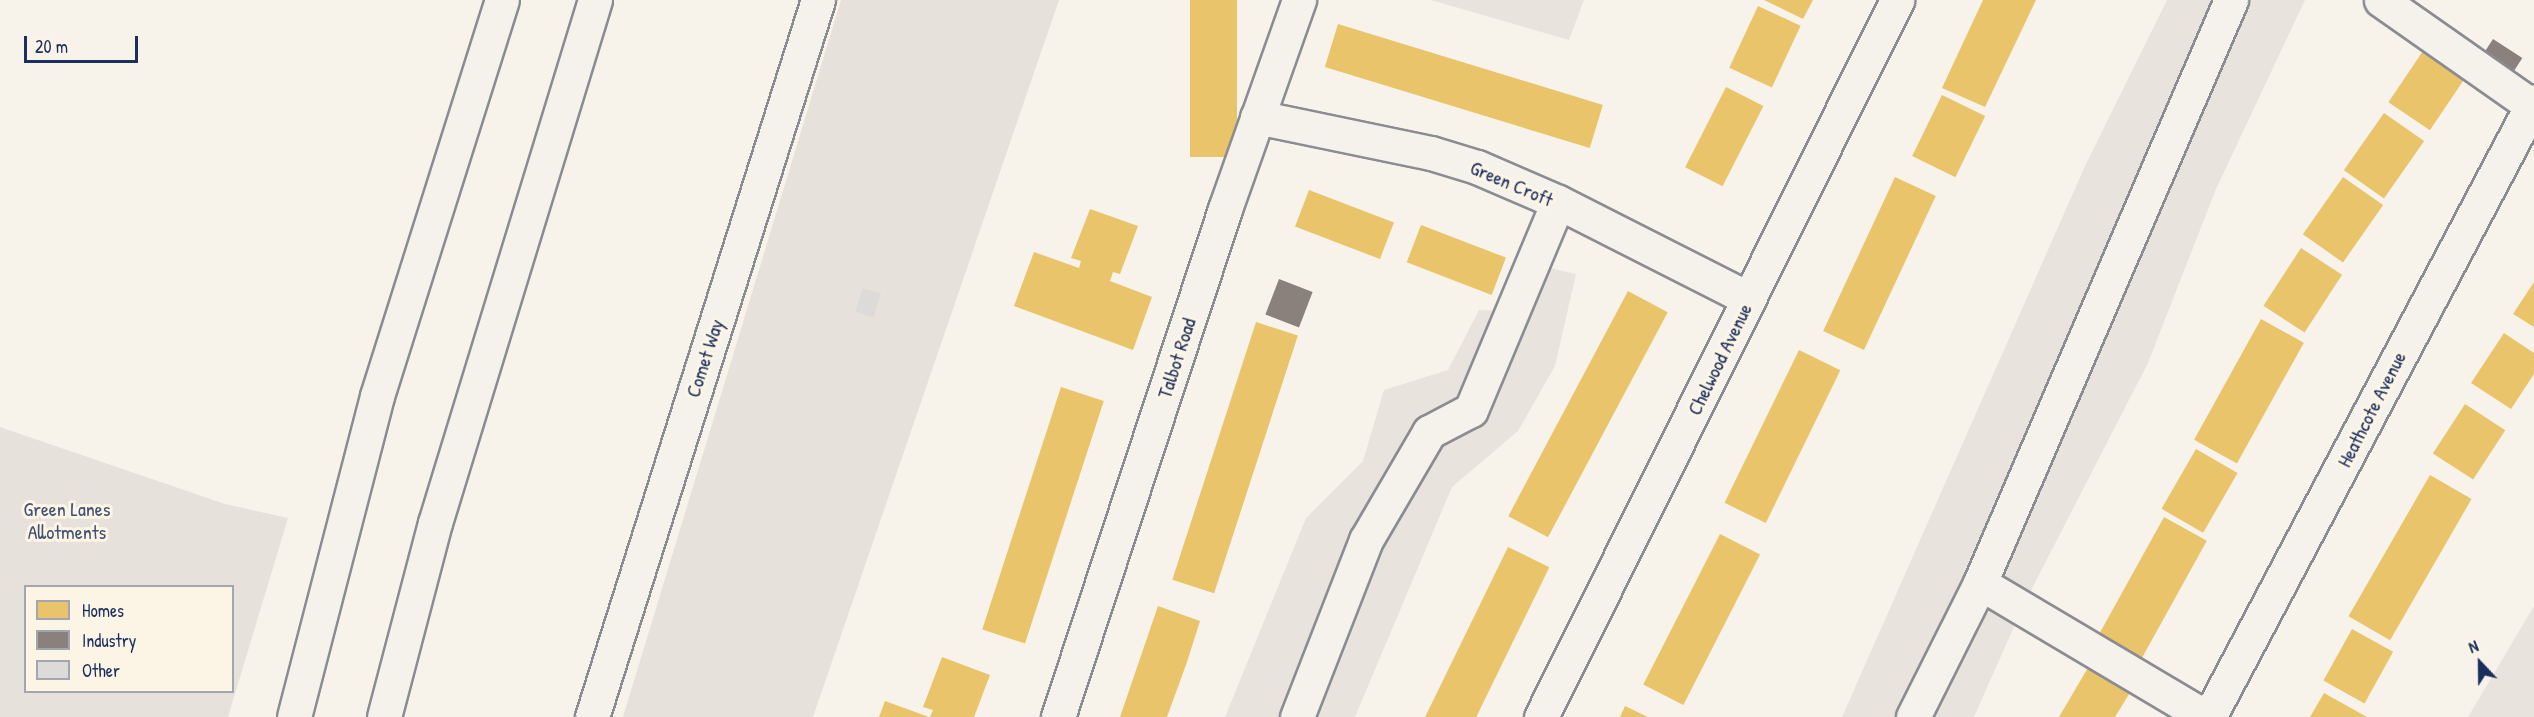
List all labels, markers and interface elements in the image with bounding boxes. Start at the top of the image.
scale bar [27,24,141,62]
text: 20 m [35,34,68,59]
street label: Green Croft [1467,155,1557,211]
street label: Chelwood Avenue [1682,299,1756,419]
street label: Talbot Road [1152,315,1200,401]
street label: Comet Way [680,316,728,400]
street label: Heathcote Avenue [2332,347,2410,471]
park label: Green Lanes Allotments [24,497,110,544]
legend [24,585,234,693]
text: Homes [82,598,124,623]
text: Industry [82,628,136,653]
north arrow [2450,633,2510,693]
text: N [2465,635,2481,658]
text: Other [82,658,120,683]

